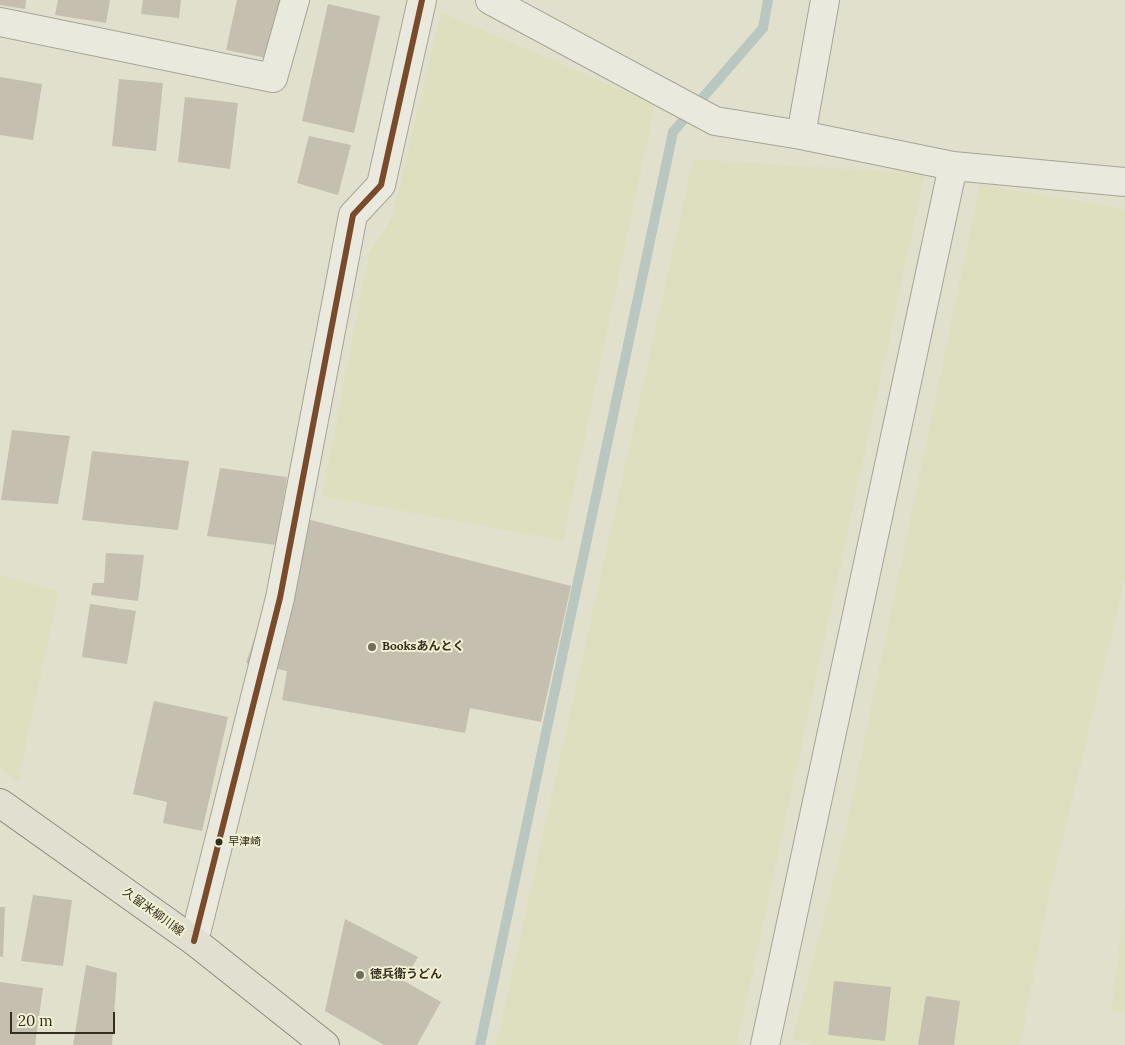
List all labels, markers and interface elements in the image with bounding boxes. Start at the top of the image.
place label: Booksあんとく [382,640,464,654]
marker: Booksあんとく [366,641,378,653]
place label: 早津崎 [228,835,261,849]
marker: 早津崎 [214,837,224,847]
street label: 久留米柳川線 [120,885,186,939]
place label: 徳兵衛うどん [370,968,442,982]
marker: 徳兵衛うどん [354,969,366,981]
scale bar [12,1002,118,1034]
text: 20 m [18,1011,53,1030]

